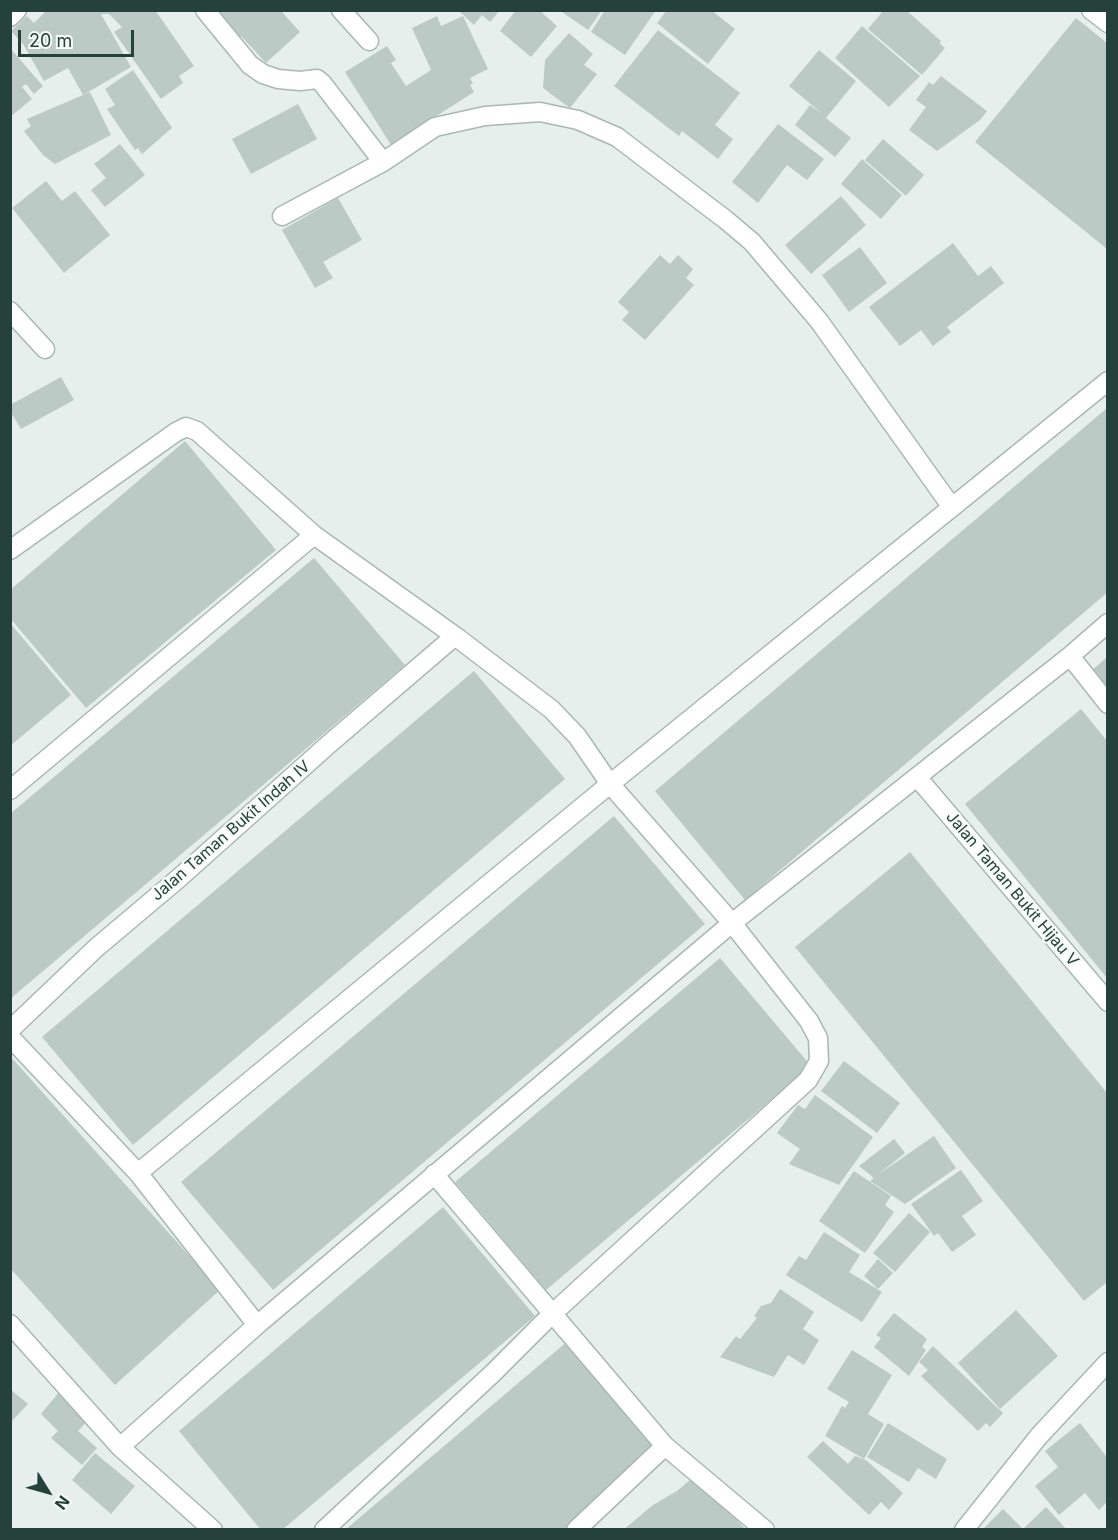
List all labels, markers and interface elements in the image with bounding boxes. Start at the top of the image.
scale bar [21,18,136,56]
text: 20 m [29,30,72,51]
street label: Jalan Taman Bukit Indah IV [148,757,314,905]
street label: Jalan Taman Bukit Hijau V [942,808,1082,970]
north arrow [18,1462,78,1522]
text: N [51,1492,74,1514]

